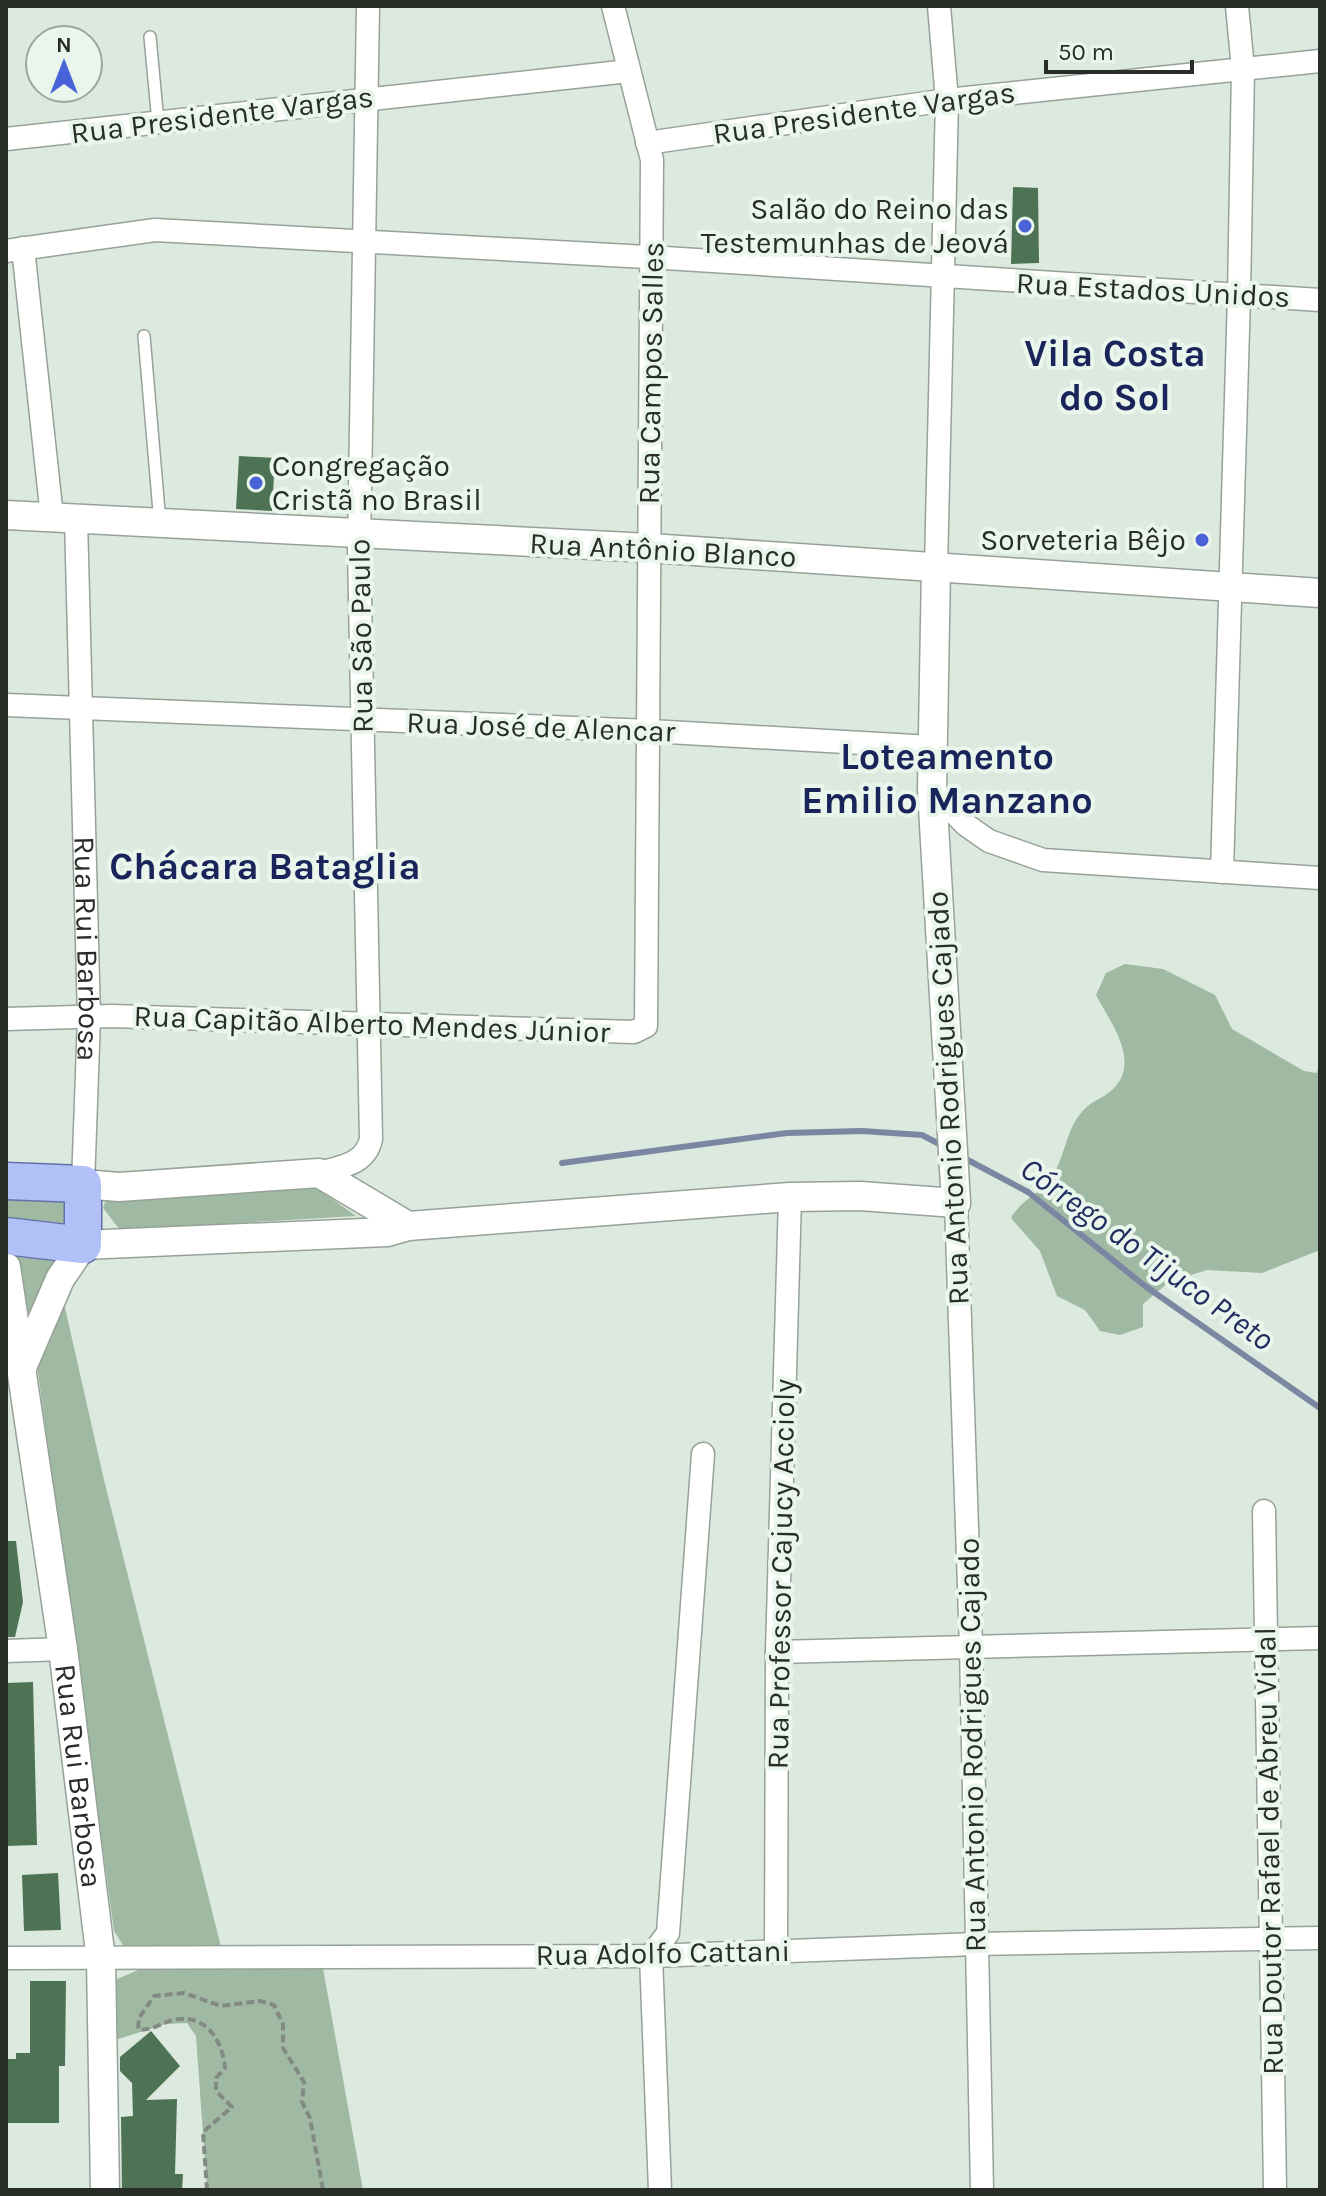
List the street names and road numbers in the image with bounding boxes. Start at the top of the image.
street label: Rua Presidente Vargas [711,74,1017,152]
street label: Rua Presidente Vargas [69,79,375,151]
street label: Rua Campos Salles [631,241,671,505]
street label: Rua Estados Unidos [1015,265,1291,315]
street label: Rua Antônio Blanco [529,525,797,575]
street label: Rua São Paulo [341,538,381,734]
street label: Rua José de Alencar [406,704,676,750]
street label: Rua Rui Barbosa [66,836,107,1062]
street label: Rua Antonio Rodrigues Cajado [919,890,977,1306]
street label: Rua Capitão Alberto Mendes Júnior [133,998,611,1050]
street label: Rua Professor Cajucy Accioly [760,1378,802,1770]
street label: Rua Antonio Rodrigues Cajado [950,1537,994,1953]
street label: Rua Doutor Rafael de Abreu Vidal [1247,1627,1291,2075]
street label: Rua Rui Barbosa [47,1662,110,1890]
street label: Rua Adolfo Cattani [535,1933,791,1973]

